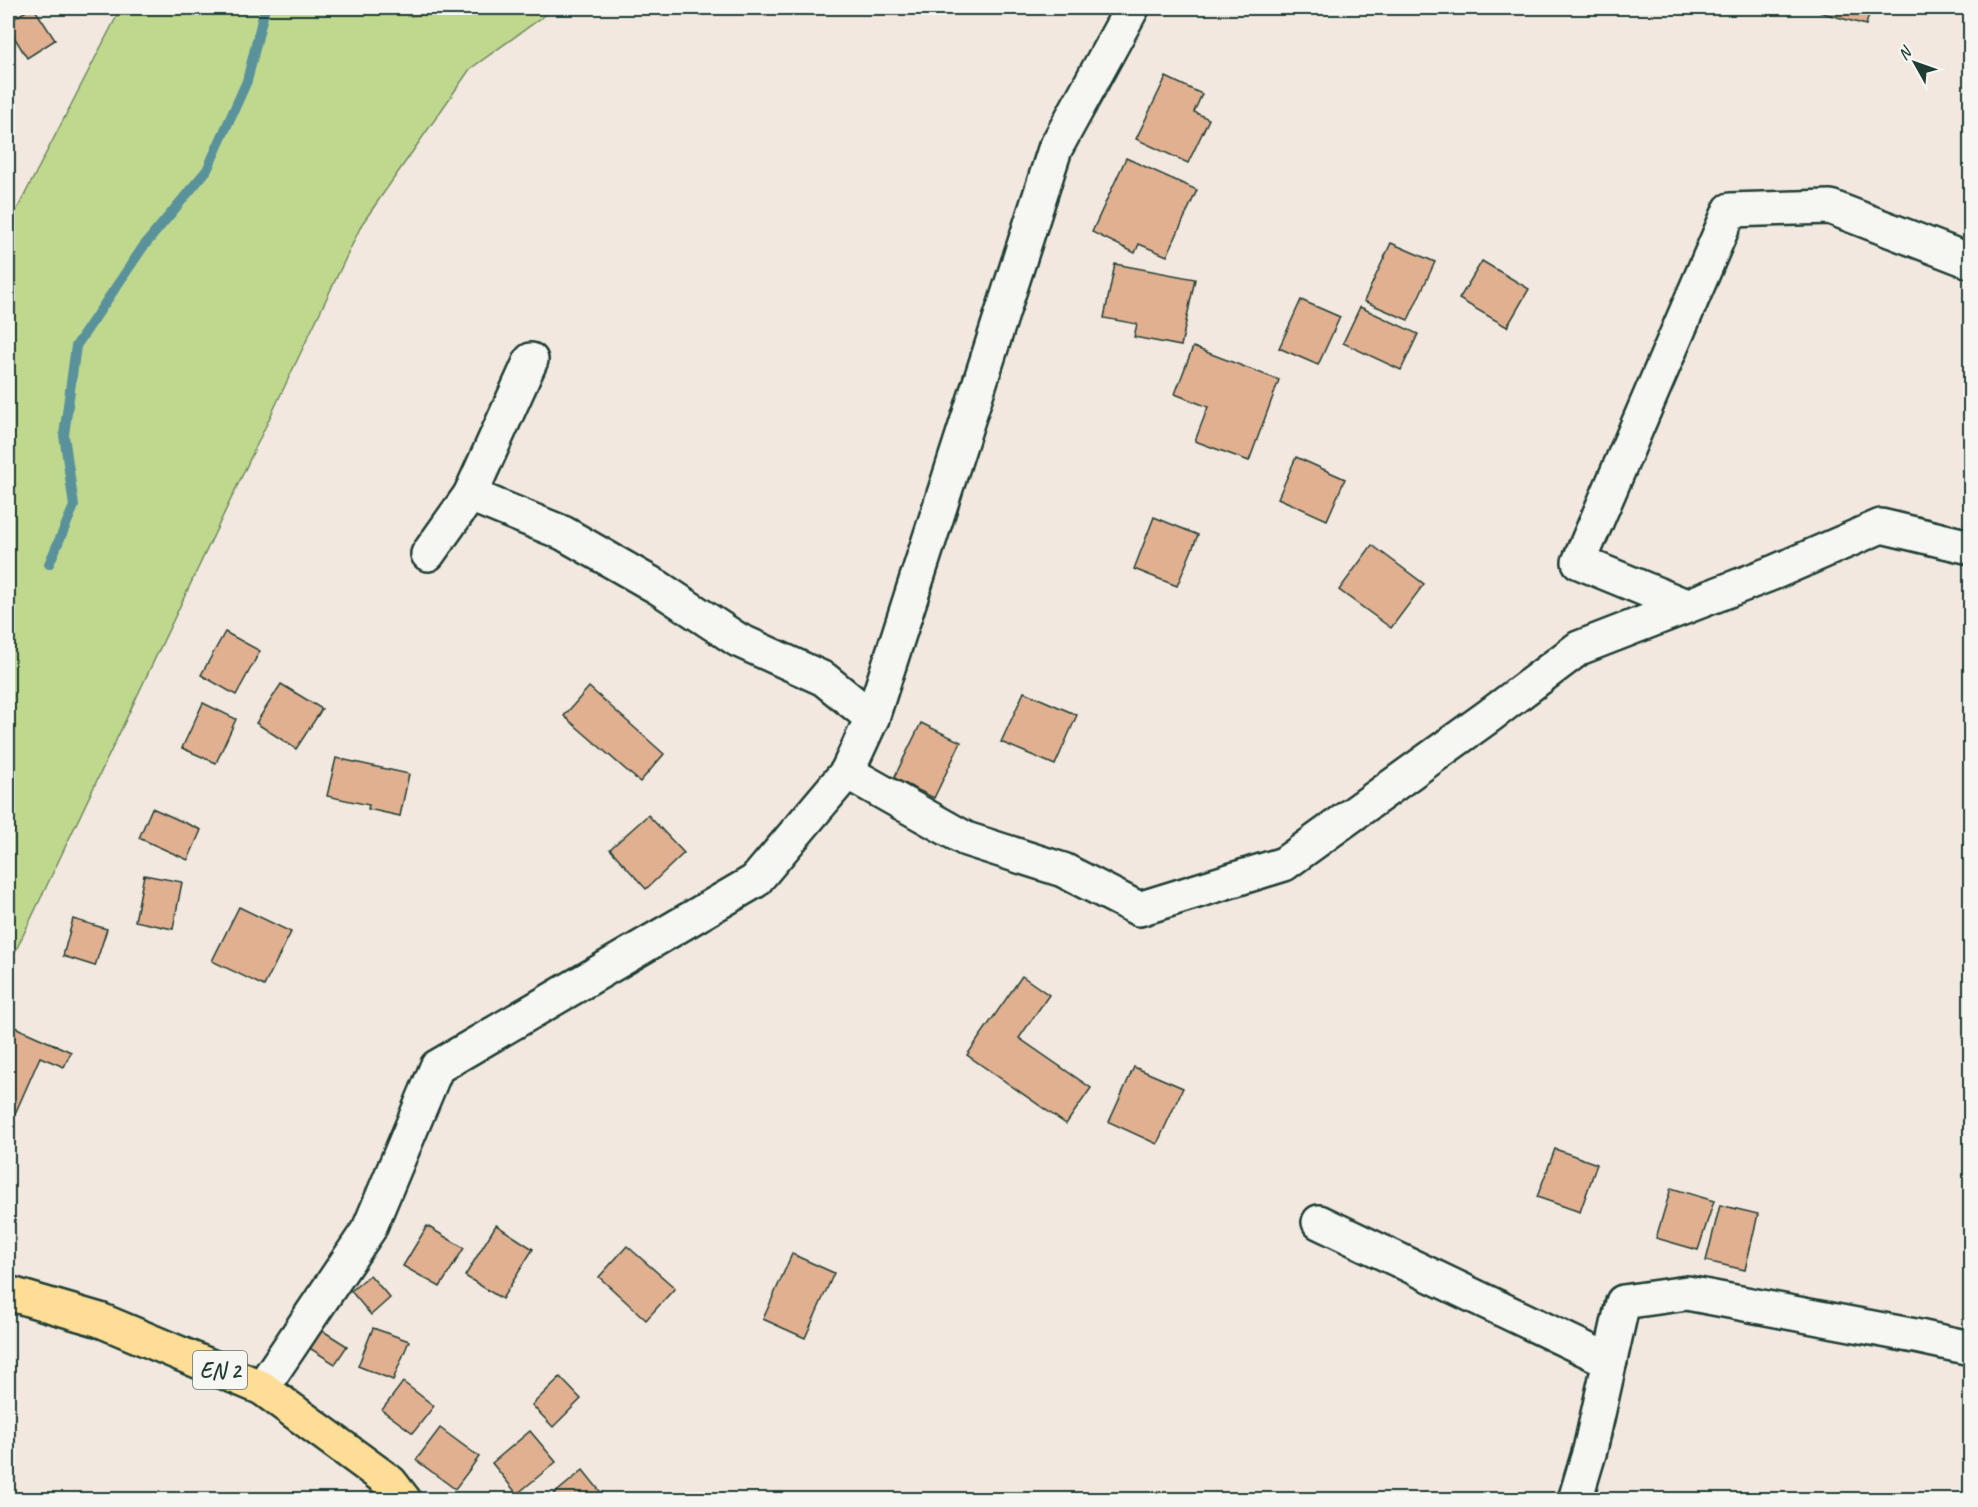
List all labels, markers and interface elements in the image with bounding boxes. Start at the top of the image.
north arrow [1885,33,1945,93]
text: N [1893,41,1917,64]
road number: EN 2 [193,1351,247,1389]

